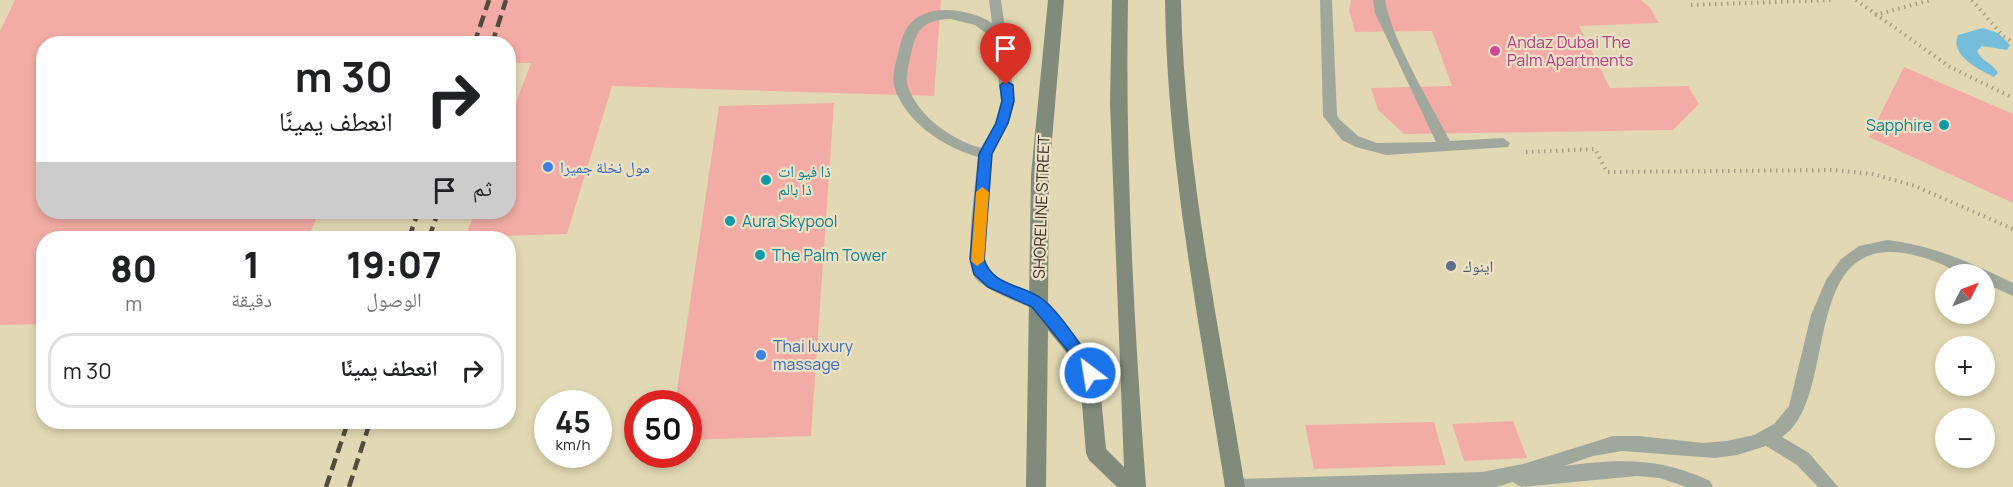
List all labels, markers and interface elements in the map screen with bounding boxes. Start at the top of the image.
pin [980,23,1031,85]
place label: Andaz Dubai The Palm Apartments [1507,31,1633,71]
icon: arrive [989,32,1022,65]
marker: Andaz Dubai The Palm Apartments [1488,44,1502,58]
text: 30 m [295,47,393,105]
icon: right [414,60,492,138]
text: انعطف يمينًا [279,102,393,139]
place label: Sapphire [1866,114,1932,136]
marker: Sapphire [1937,118,1951,132]
street label: SHORELINE STREET [1027,134,1055,279]
place label: مول نخلة جميرا [560,156,650,178]
marker: مول نخلة جميرا [541,160,555,174]
place label: ذا فيو ات ذا بالم [778,160,831,200]
text: ثم [473,173,492,203]
marker: ذا فيو ات ذا بالم [759,173,773,187]
icon: arrive [428,174,461,207]
place label: Aura Skypool [742,210,838,232]
marker: Aura Skypool [723,214,737,228]
text: 1 [243,240,260,289]
text: 19:07 [346,240,442,289]
text: 80 [110,244,157,293]
place label: The Palm Tower [772,244,887,266]
marker: The Palm Tower [753,248,767,262]
place label: اينوك [1463,255,1493,277]
marker: اينوك [1444,259,1458,273]
north arrow [1935,264,1995,324]
map controls [1935,264,1995,468]
text: دقيقة [231,286,272,313]
text: الوصول [366,286,422,313]
text: m [125,290,142,317]
place label: Thai luxury massage [773,335,854,375]
button: + [1935,336,1995,396]
position arrow [1058,341,1122,405]
marker: Thai luxury massage [754,348,768,362]
text: انعطف يمينًا [340,353,438,383]
icon: right [456,354,489,387]
text: 30 m [63,356,112,386]
speed limit sign: 50 [624,390,702,468]
text: 45 [555,401,591,442]
button: − [1935,408,1995,468]
text: km/h [556,434,590,455]

